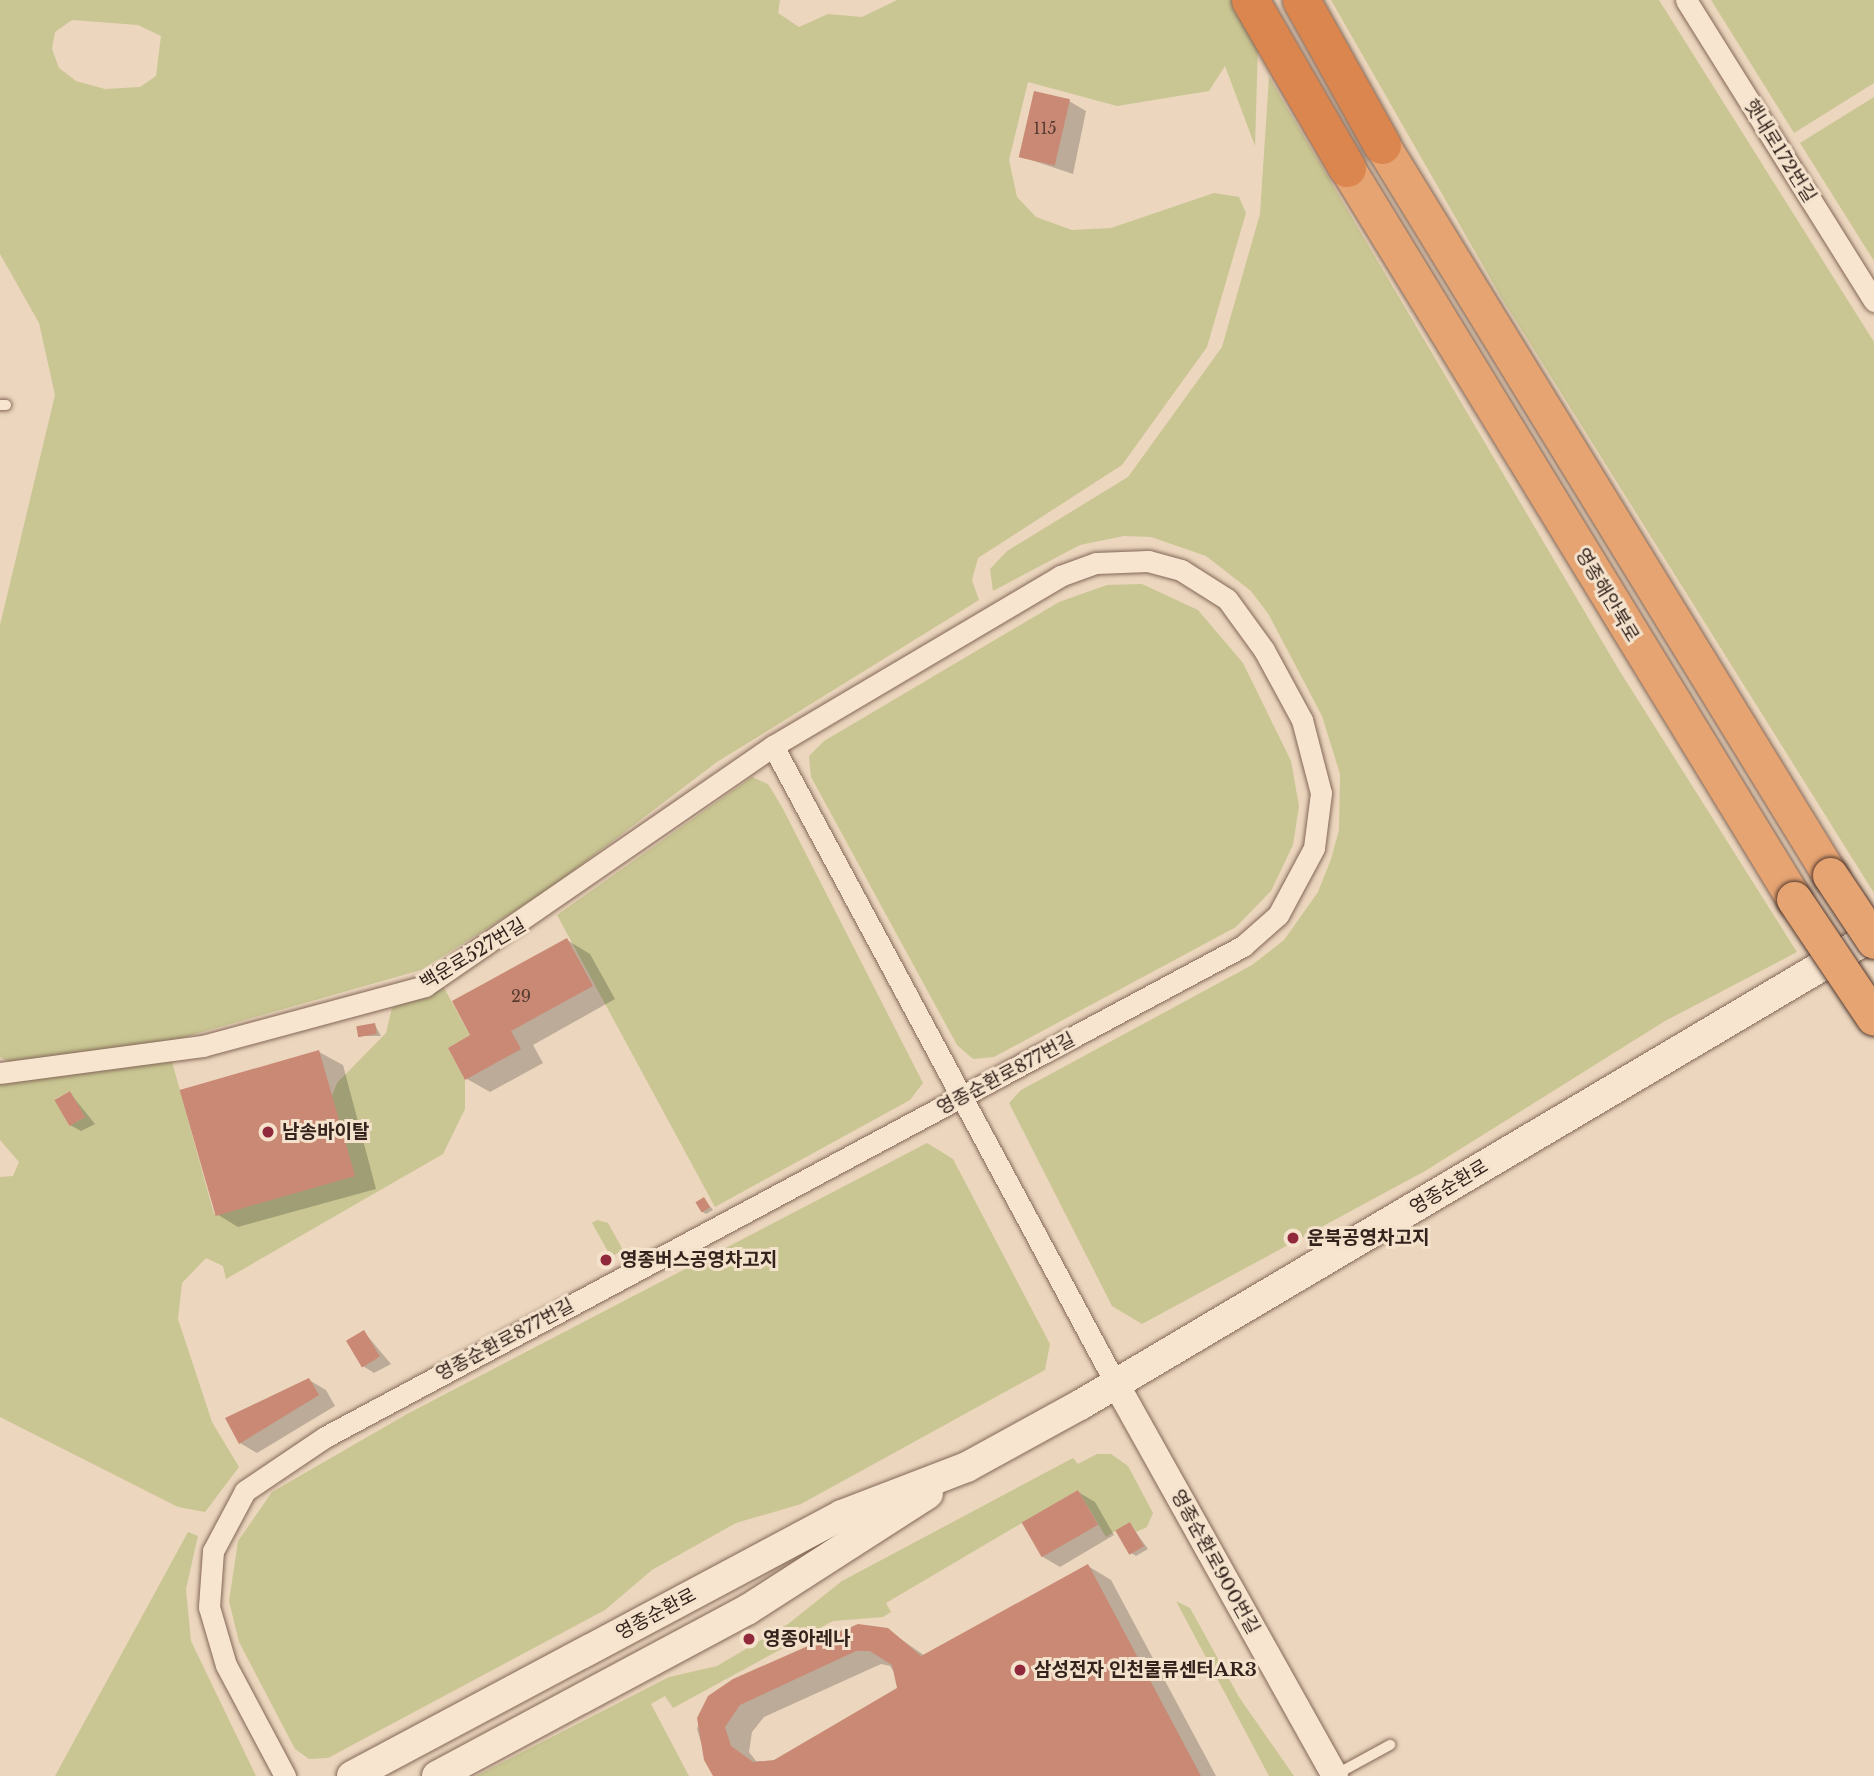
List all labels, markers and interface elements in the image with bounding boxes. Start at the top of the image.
street label: 햇내로172번길 [1739,95,1821,207]
house number: 115 [1033,118,1057,138]
street label: 영종해안북로 [1570,544,1644,646]
street label: 백운로527번길 [416,913,530,995]
house number: 29 [511,986,531,1006]
street label: 영종순환로877번길 [933,1028,1079,1120]
place label: 남송바이탈 [282,1121,369,1143]
marker: 남송바이탈 [260,1124,276,1140]
street label: 영종순환로 [1406,1155,1492,1219]
place label: 운북공영차고지 [1307,1227,1429,1249]
marker: 운북공영차고지 [1285,1230,1301,1246]
place label: 영종버스공영차고지 [620,1249,777,1271]
marker: 영종버스공영차고지 [598,1252,614,1268]
street label: 영종순환로877번길 [432,1294,578,1386]
street label: 영종순환로900번길 [1166,1486,1264,1638]
street label: 영종순환로 [612,1583,700,1645]
place label: 영종아레나 [763,1628,850,1650]
marker: 영종아레나 [741,1631,757,1647]
place label: 삼성전자 인천물류센터AR3 [1034,1659,1257,1681]
marker: 삼성전자 인천물류센터AR3 [1012,1662,1028,1678]

